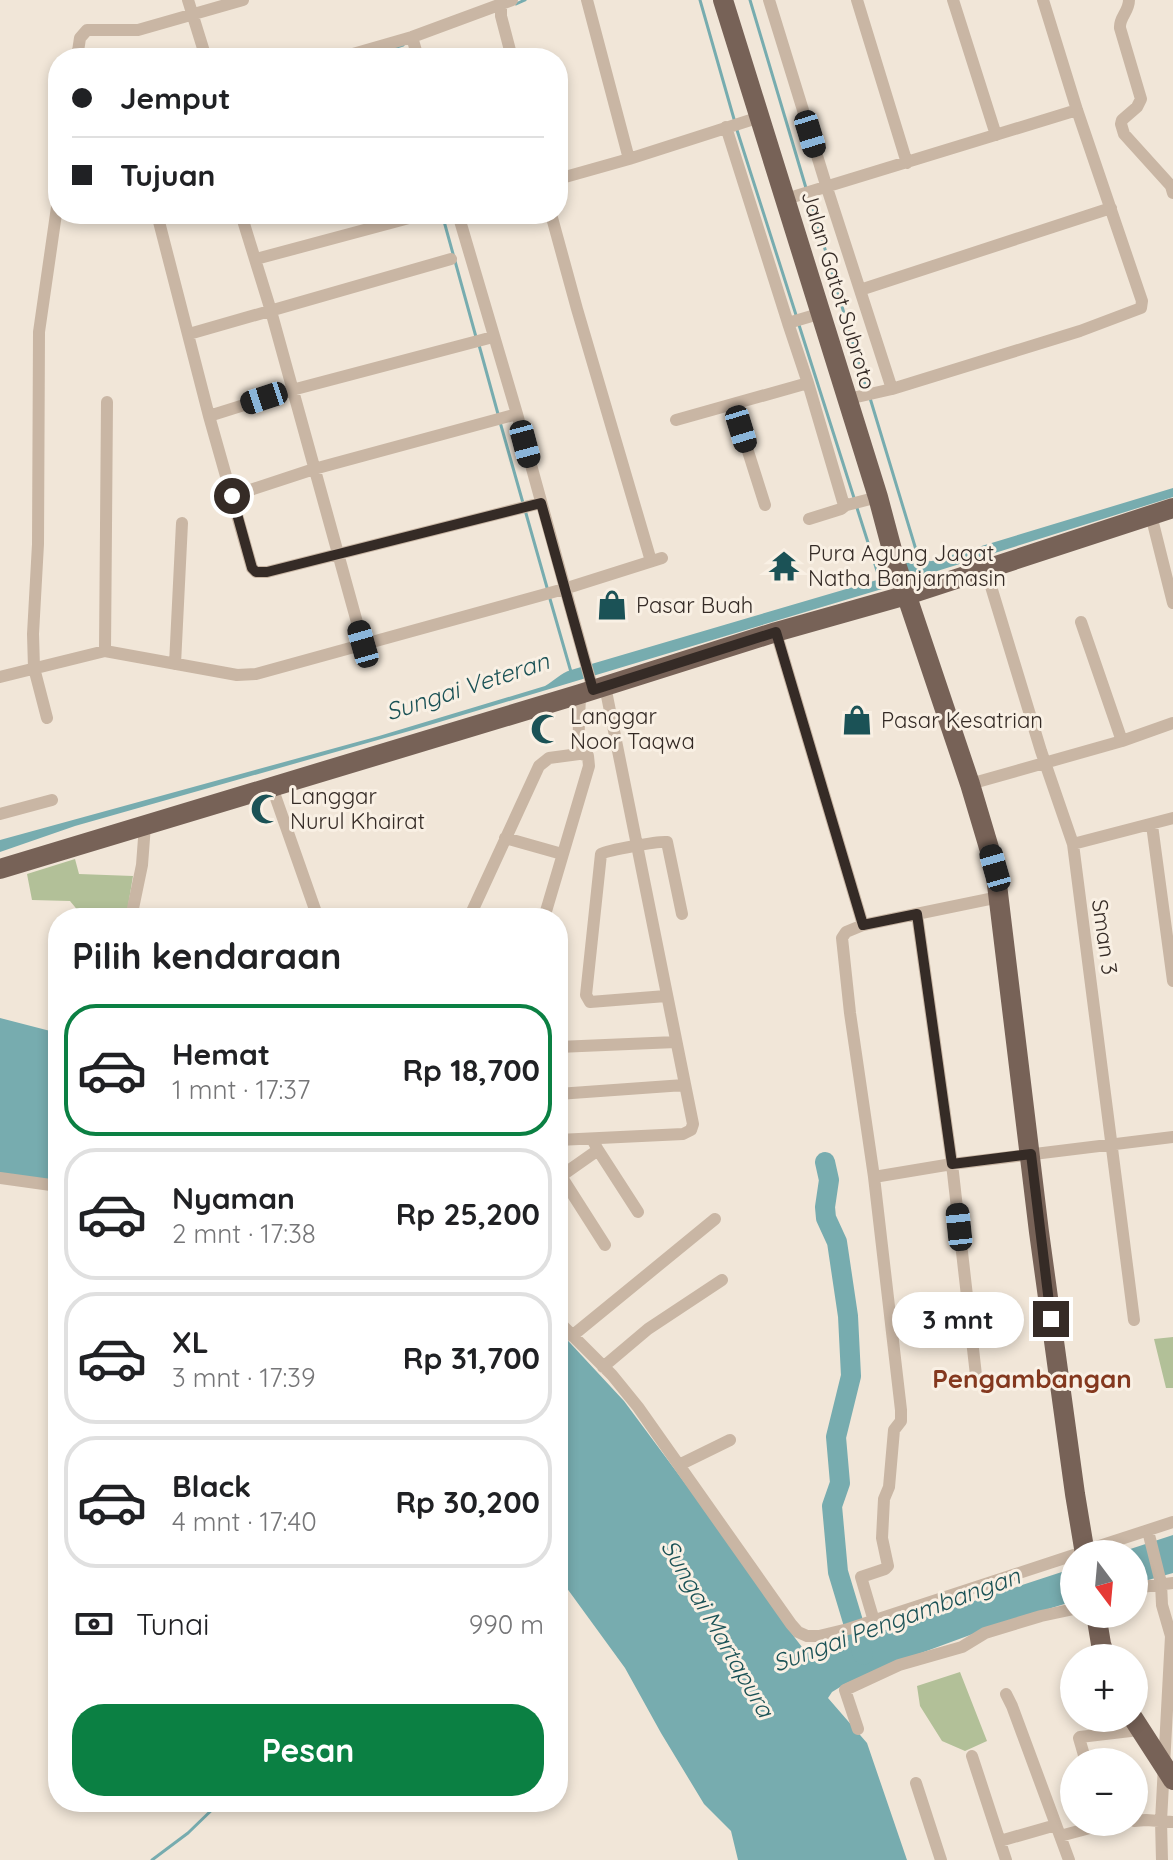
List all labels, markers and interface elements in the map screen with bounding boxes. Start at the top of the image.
text: Jemput [120,79,231,117]
car [792,108,828,160]
text: Tujuan [120,156,215,194]
street label: Jalan Gatot Subroto [795,187,883,393]
car [237,379,291,417]
car [723,403,759,455]
car [507,418,543,470]
route start [214,478,250,514]
place label: Pura Agung Jagat Natha Banjarmasin [808,539,1006,592]
temple icon: Pura Agung Jagat Natha Banjarmasin [767,549,801,583]
shop icon: Pasar Buah [595,588,629,622]
place label: Pasar Buah [636,591,753,619]
car [345,618,381,670]
water label: Sungai Veteran [382,645,554,727]
place label: Langgar Noor Taqwa [570,702,695,755]
shop icon: Pasar Kesatrian [840,703,874,737]
place label: Pasar Kesatrian [881,706,1043,734]
mosque icon: Langgar Noor Taqwa [529,712,563,746]
place label: Langgar Nurul Khairat [290,782,425,835]
mosque icon: Langgar Nurul Khairat [249,792,283,826]
car [977,842,1013,894]
street label: Sman 3 [1086,897,1124,977]
text: Pilih kendaraan [72,933,341,978]
icon: car [76,1034,148,1106]
text: Hemat [172,1035,270,1073]
text: Rp 18,700 [402,1051,540,1089]
text: 1 mnt · 17:37 [172,1073,310,1106]
icon: car [76,1178,148,1250]
text: Nyaman [172,1179,295,1217]
text: Rp 25,200 [396,1195,540,1233]
car [945,1202,973,1252]
text: 2 mnt · 17:38 [172,1217,316,1250]
callout: 3 mnt [891,1291,1023,1347]
route end [1033,1301,1069,1337]
text: 3 mnt [922,1303,994,1336]
icon: car [76,1322,148,1394]
text: XL [172,1323,209,1361]
text: Rp 31,700 [403,1339,540,1377]
text: 3 mnt · 17:39 [172,1361,316,1394]
district label: Pengambangan [932,1362,1132,1395]
icon: car [76,1466,148,1538]
text: Black [172,1467,251,1505]
text: Rp 30,200 [395,1483,540,1521]
text: 4 mnt · 17:40 [172,1505,317,1538]
water label: Sungai Martapura [655,1534,782,1723]
north arrow [1060,1540,1148,1628]
map controls [1060,1540,1148,1836]
water label: Sungai Pengambangan [768,1560,1025,1678]
icon: cash [72,1602,116,1646]
text: Tunai [136,1605,210,1643]
text: 990 m [469,1608,544,1641]
button: + [1060,1644,1148,1732]
button: Pesan [72,1704,544,1796]
button: − [1060,1748,1148,1836]

